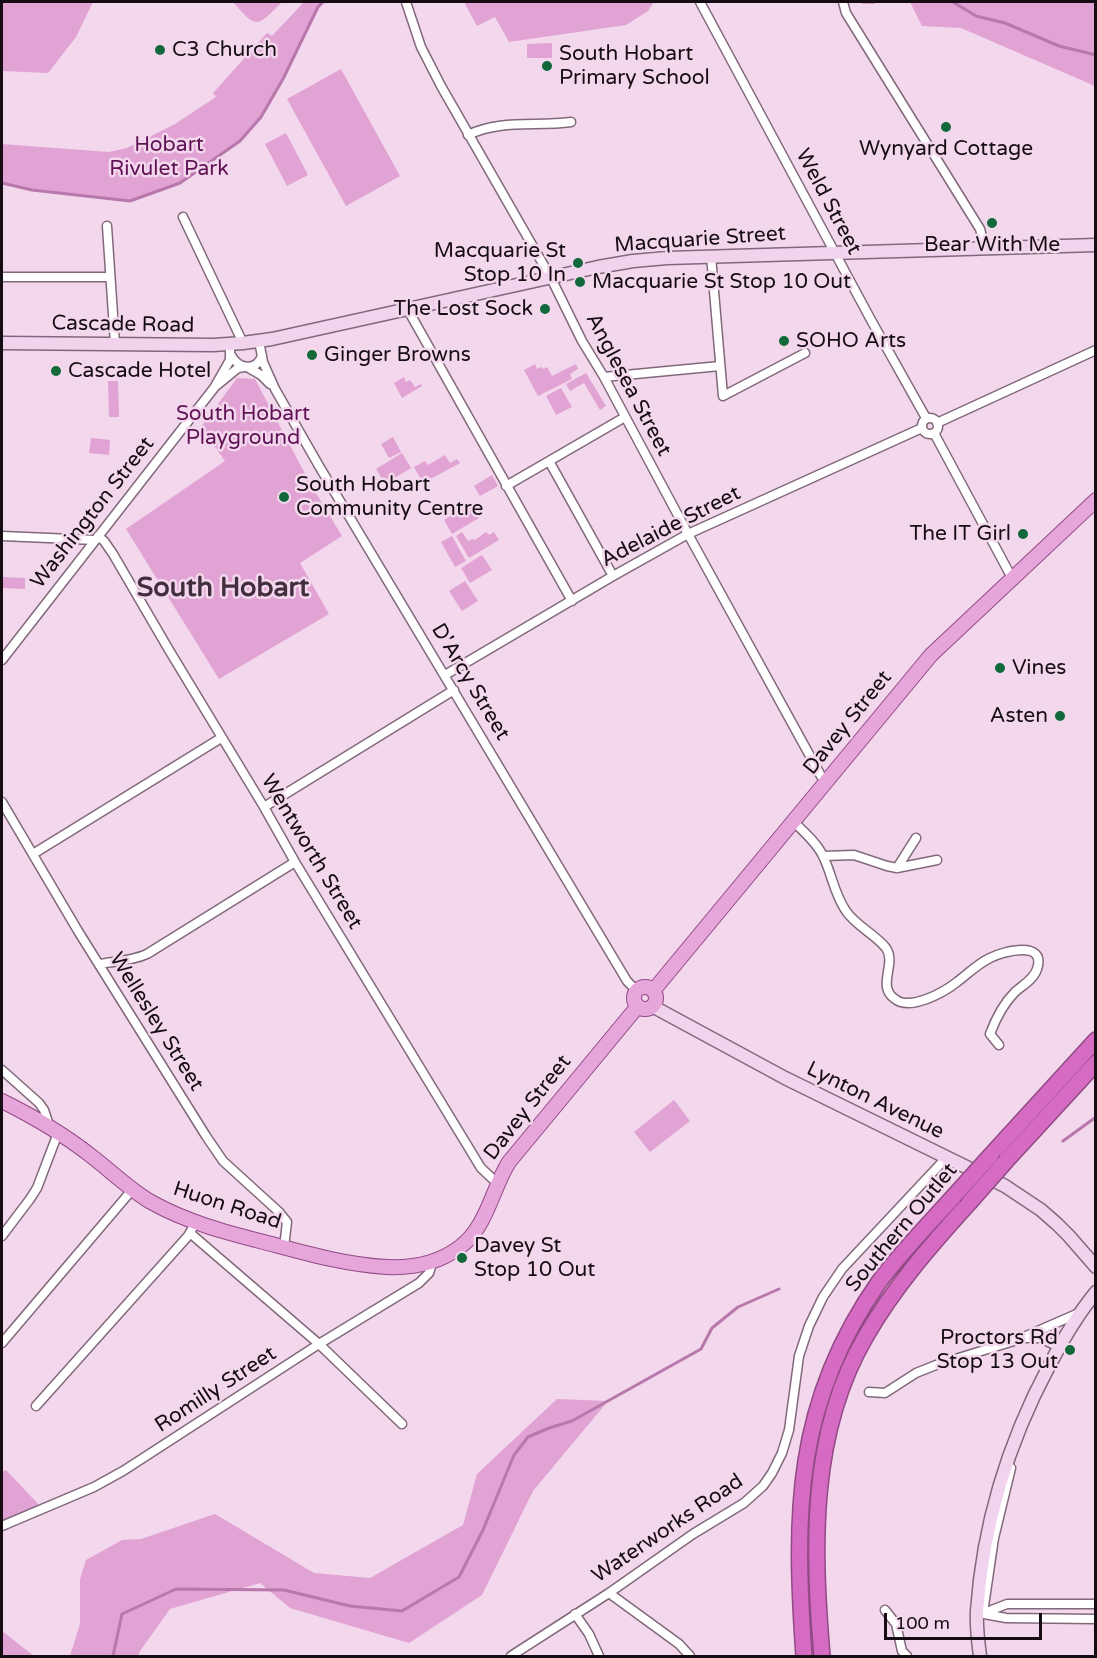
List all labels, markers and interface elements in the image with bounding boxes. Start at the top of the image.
place label: C3 Church [172,37,277,63]
place label: South Hobart Primary School [559,41,710,91]
marker: C3 Church [153,43,167,57]
marker: South Hobart Primary School [540,59,554,73]
marker: Wynyard Cottage [939,120,953,134]
park label: Hobart Rivulet Park [109,132,229,182]
place label: Wynyard Cottage [859,136,1033,162]
street label: Weld Street [790,145,866,259]
marker: Bear With Me [985,216,999,230]
street label: Macquarie Street [613,221,787,259]
place label: Bear With Me [924,232,1060,258]
place label: Macquarie St Stop 10 In [434,238,566,288]
marker: Macquarie St Stop 10 In [571,256,585,270]
place label: Macquarie St Stop 10 Out [592,269,851,295]
marker: Macquarie St Stop 10 Out [573,275,587,289]
place label: The Lost Sock [394,296,533,322]
marker: The Lost Sock [538,302,552,316]
street label: Anglesea Street [580,309,676,461]
street label: Cascade Road [51,311,195,339]
place label: SOHO Arts [796,328,906,354]
marker: SOHO Arts [777,334,791,348]
place label: Ginger Browns [324,342,471,368]
marker: Ginger Browns [305,348,319,362]
place label: Cascade Hotel [68,358,211,384]
marker: Cascade Hotel [49,364,63,378]
park label: South Hobart Playground [176,401,310,451]
street label: Washington Street [26,432,160,594]
place label: South Hobart Community Centre [296,472,483,522]
street label: Adelaide Street [597,481,745,573]
marker: South Hobart Community Centre [277,490,291,504]
place label: The IT Girl [910,521,1011,547]
marker: The IT Girl [1016,527,1030,541]
district label: South Hobart [137,573,309,605]
street label: D'Arcy Street [425,619,515,745]
place label: Vines [1012,655,1066,681]
marker: Vines [993,661,1007,675]
street label: Davey Street [798,666,898,780]
place label: Asten [990,703,1048,729]
marker: Asten [1053,709,1067,723]
street label: Wentworth Street [255,770,367,934]
street label: Wellesley Street [103,948,209,1096]
street label: Davey Street [479,1050,577,1166]
street label: Lynton Avenue [802,1057,948,1145]
street label: Southern Outlet [841,1158,963,1298]
street label: Huon Road [170,1177,284,1235]
place label: Davey St Stop 10 Out [474,1233,595,1283]
marker: Davey St Stop 10 Out [455,1251,469,1265]
place label: Proctors Rd Stop 13 Out [937,1325,1058,1375]
street label: Romilly Street [151,1341,281,1439]
marker: Proctors Rd Stop 13 Out [1063,1343,1077,1357]
street label: Waterworks Road [588,1469,748,1589]
scale bar [887,1601,1044,1639]
text: 100 m [895,1612,950,1634]

